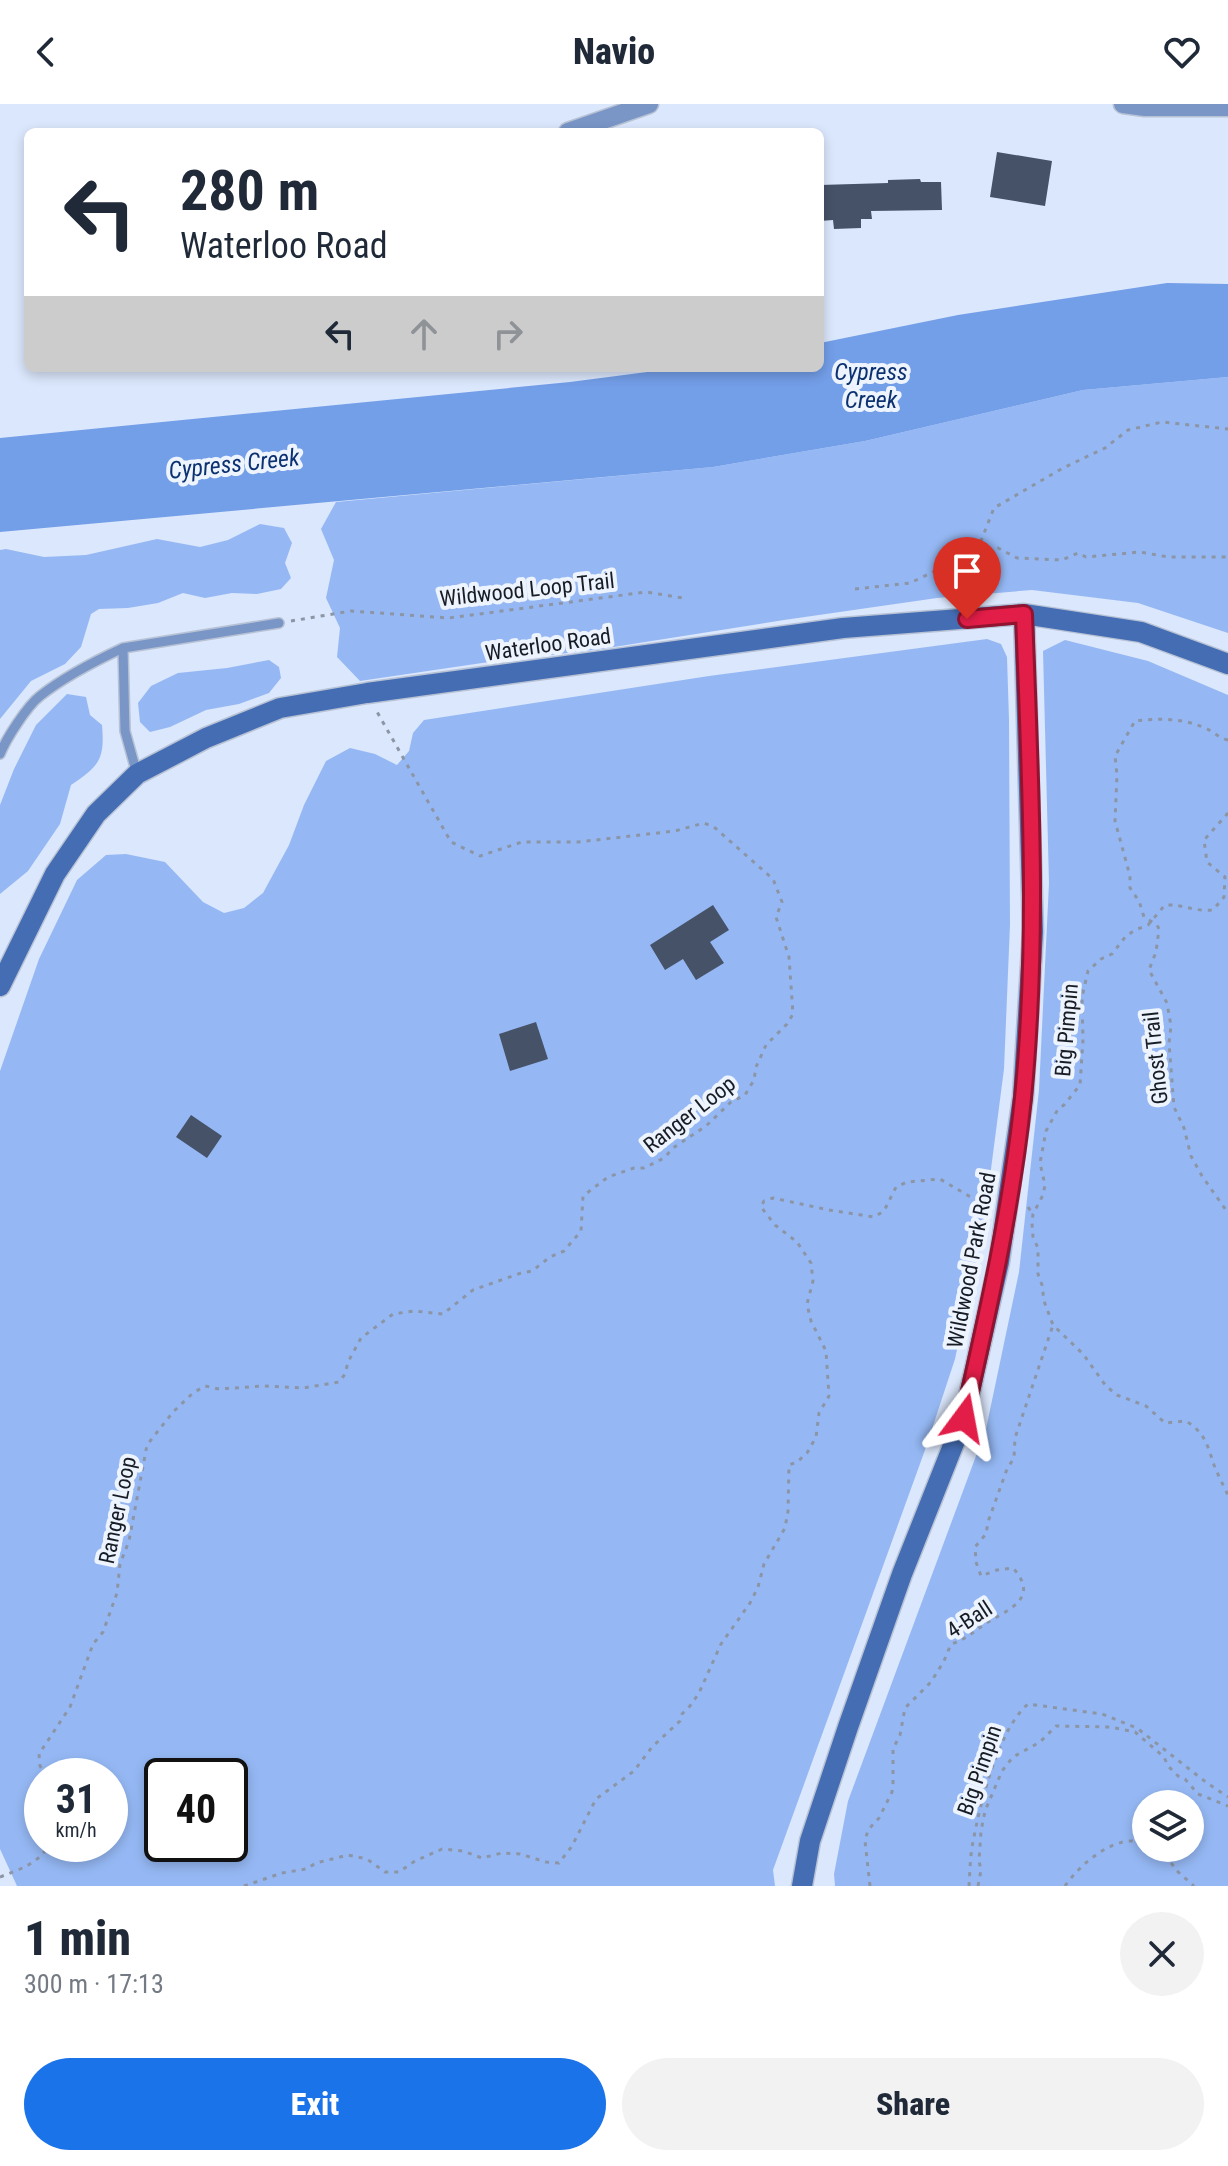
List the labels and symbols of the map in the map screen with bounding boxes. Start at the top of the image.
water label: Cypress Creek [834,358,908,414]
water label: Cypress Creek [167,443,301,485]
pin [933,537,1001,619]
street label: Wildwood Loop Trail [438,568,616,611]
street label: Waterloo Road [484,623,613,666]
street label: Big Pimpin [1050,982,1083,1078]
street label: Ghost Trail [1138,1010,1173,1106]
street label: Ranger Loop [639,1071,740,1158]
street label: Wildwood Park Road [942,1170,1001,1350]
position arrow [922,1376,1006,1460]
street label: Ranger Loop [94,1454,141,1566]
street label: 4-Ball [942,1596,997,1643]
street label: Big Pimpin [952,1722,1006,1818]
speed limit sign: 40 [144,1758,248,1862]

